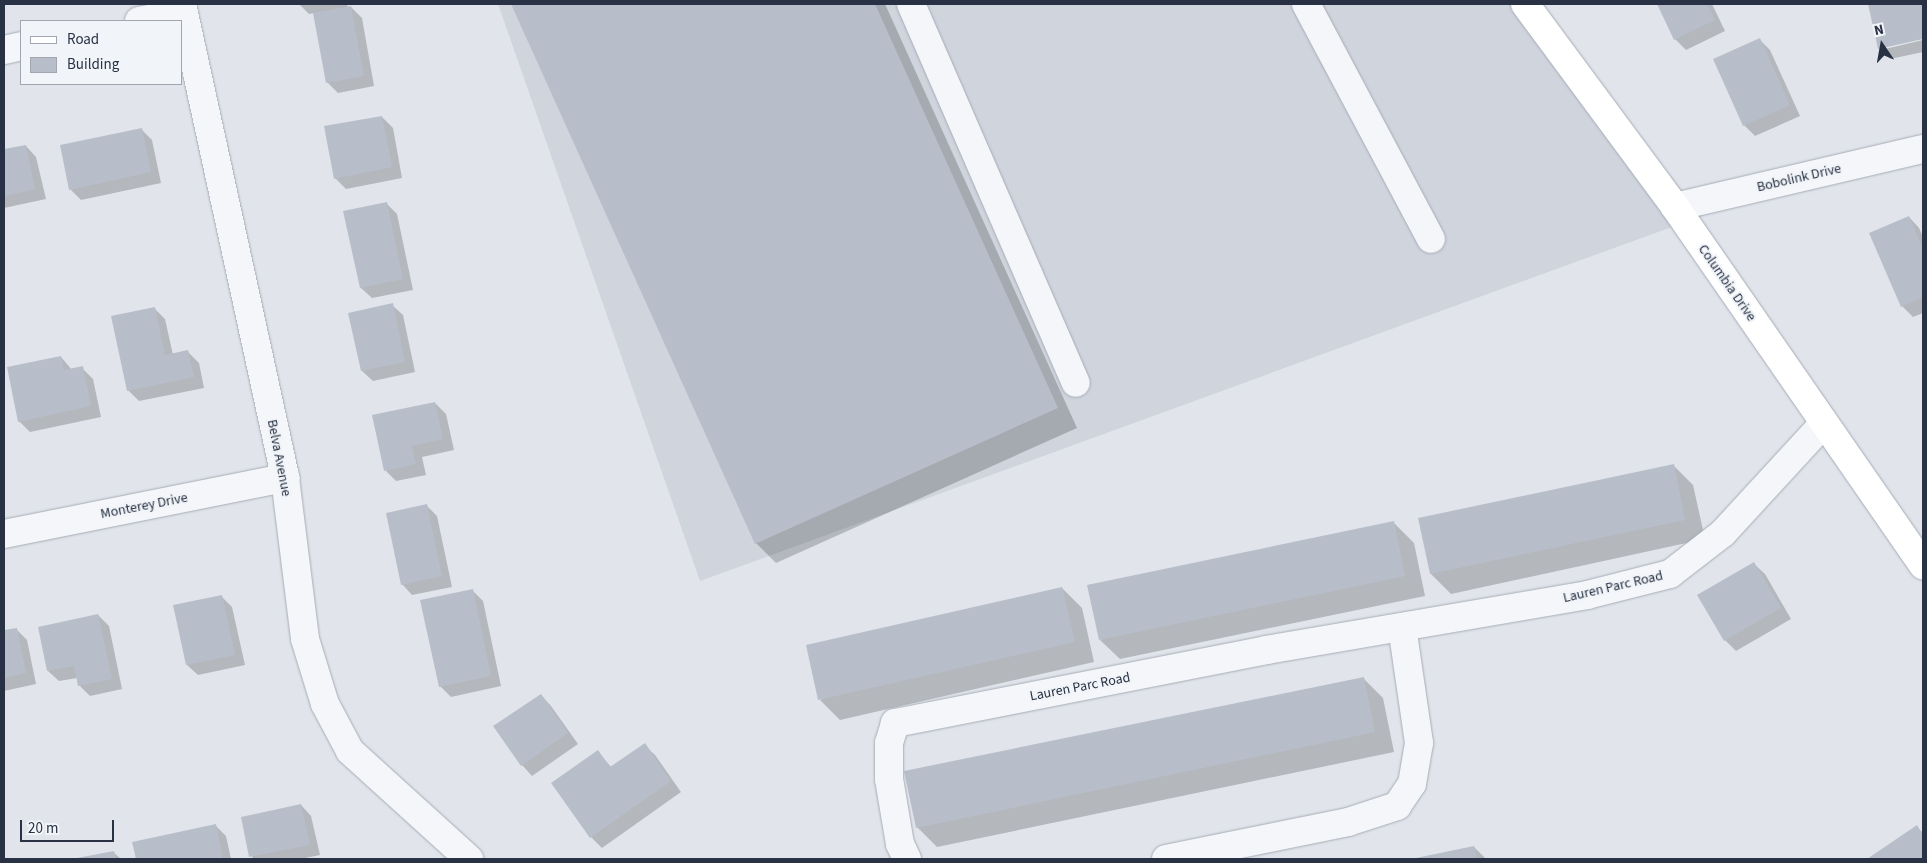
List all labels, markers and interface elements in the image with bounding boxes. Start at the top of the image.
legend [20,20,182,85]
north arrow [1857,20,1907,70]
text: N [1872,20,1886,41]
text: Road [67,29,99,50]
text: Building [67,54,119,75]
street label: Bobolink Drive [1755,160,1843,196]
street label: Columbia Drive [1694,241,1760,325]
street label: Belva Avenue [263,418,295,498]
street label: Monterey Drive [99,489,189,523]
street label: Lauren Parc Road [1561,567,1665,607]
street label: Lauren Parc Road [1028,669,1132,705]
scale bar [22,810,116,842]
text: 20 m [28,818,58,839]

